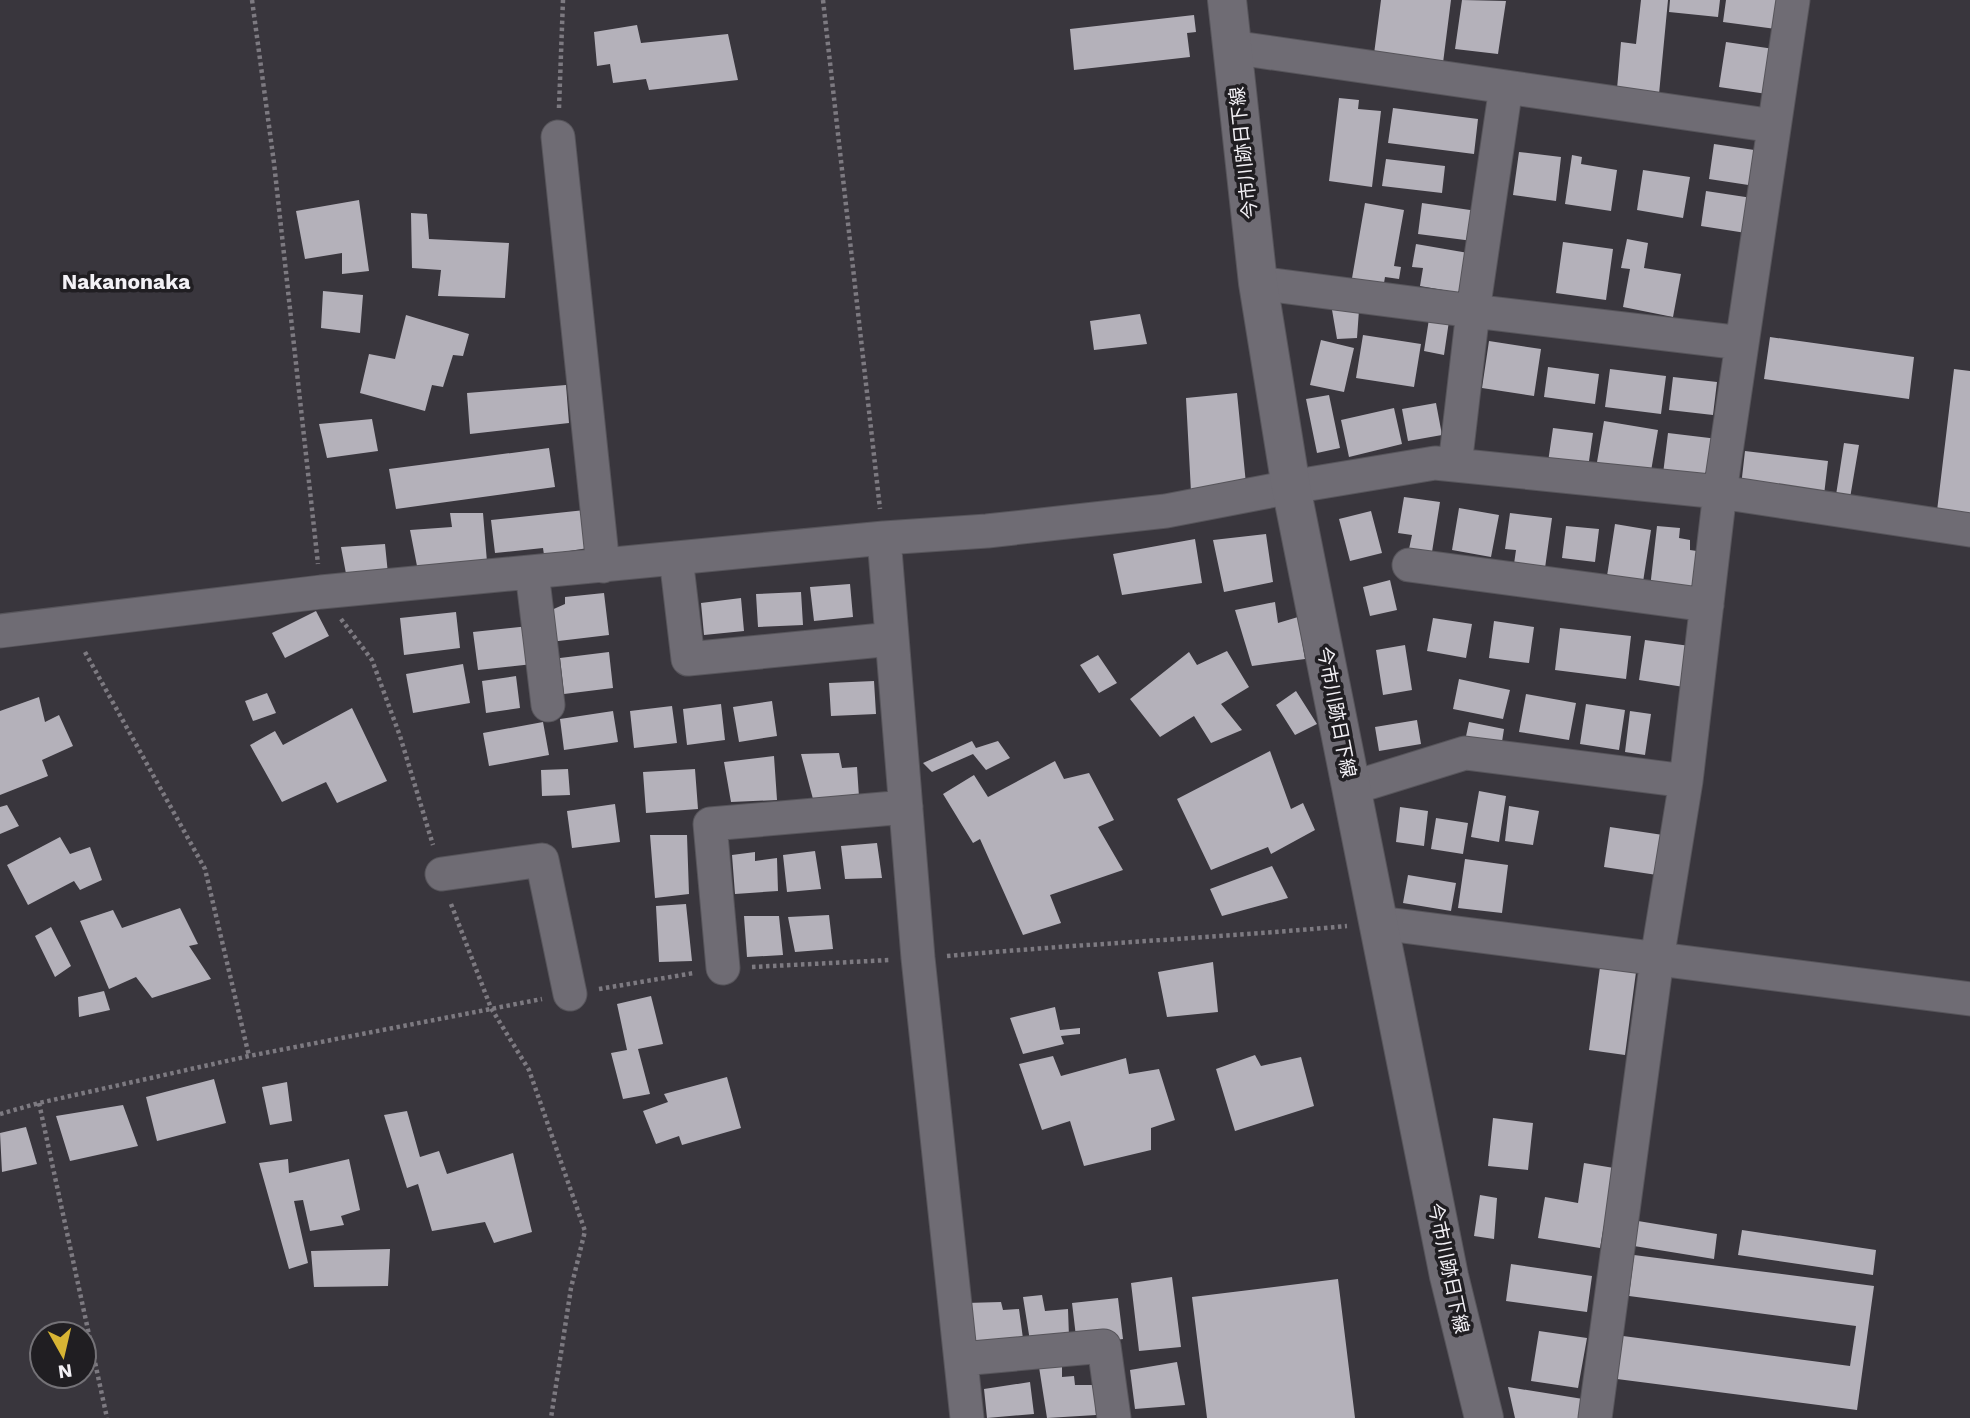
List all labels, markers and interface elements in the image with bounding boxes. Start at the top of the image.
street label: 今市川跡日下線 [1225,86,1262,220]
district label: Nakanonaka [62,269,191,294]
street label: 今市川跡日下線 [1313,645,1360,780]
street label: 今市川跡日下線 [1423,1201,1474,1336]
north arrow [28,1320,98,1390]
text: N [57,1359,74,1384]

